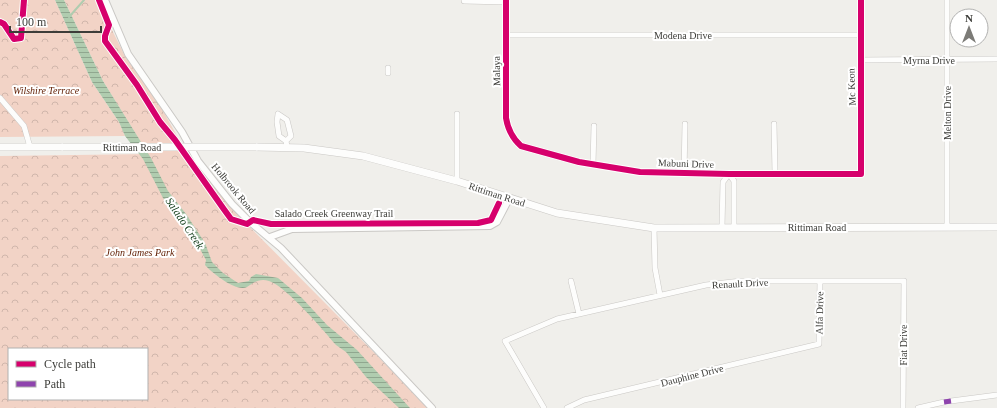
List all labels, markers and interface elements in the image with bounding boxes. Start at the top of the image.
scale bar [10,8,101,34]
north arrow [949,8,989,48]
text: N [965,12,973,24]
text: 100 m [16,15,47,29]
street label: Modena Drive [654,30,713,41]
street label: Malaya [491,55,502,86]
street label: Myrna Drive [903,55,956,66]
street label: Mc Keon [845,68,858,106]
park label: Wilshire Terrace [13,85,80,96]
street label: Melton Drive [942,85,953,140]
street label: Rittiman Road [103,142,161,153]
street label: Mabuni Drive [658,157,715,170]
street label: Holbrook Road [209,161,258,216]
street label: Rittiman Road [467,180,526,209]
water label: Salado Creek [163,195,207,252]
street label: Salado Creek Greenway Trail [275,208,394,219]
street label: Rittiman Road [788,222,846,233]
park label: John James Park [106,247,175,258]
street label: Renault Drive [712,277,769,290]
street label: Alfa Drive [814,291,825,335]
street label: Fiat Drive [898,324,909,365]
legend [8,348,148,400]
text: Cycle path [44,357,96,371]
street label: Dauphine Drive [660,362,725,389]
text: Path [44,377,65,391]

